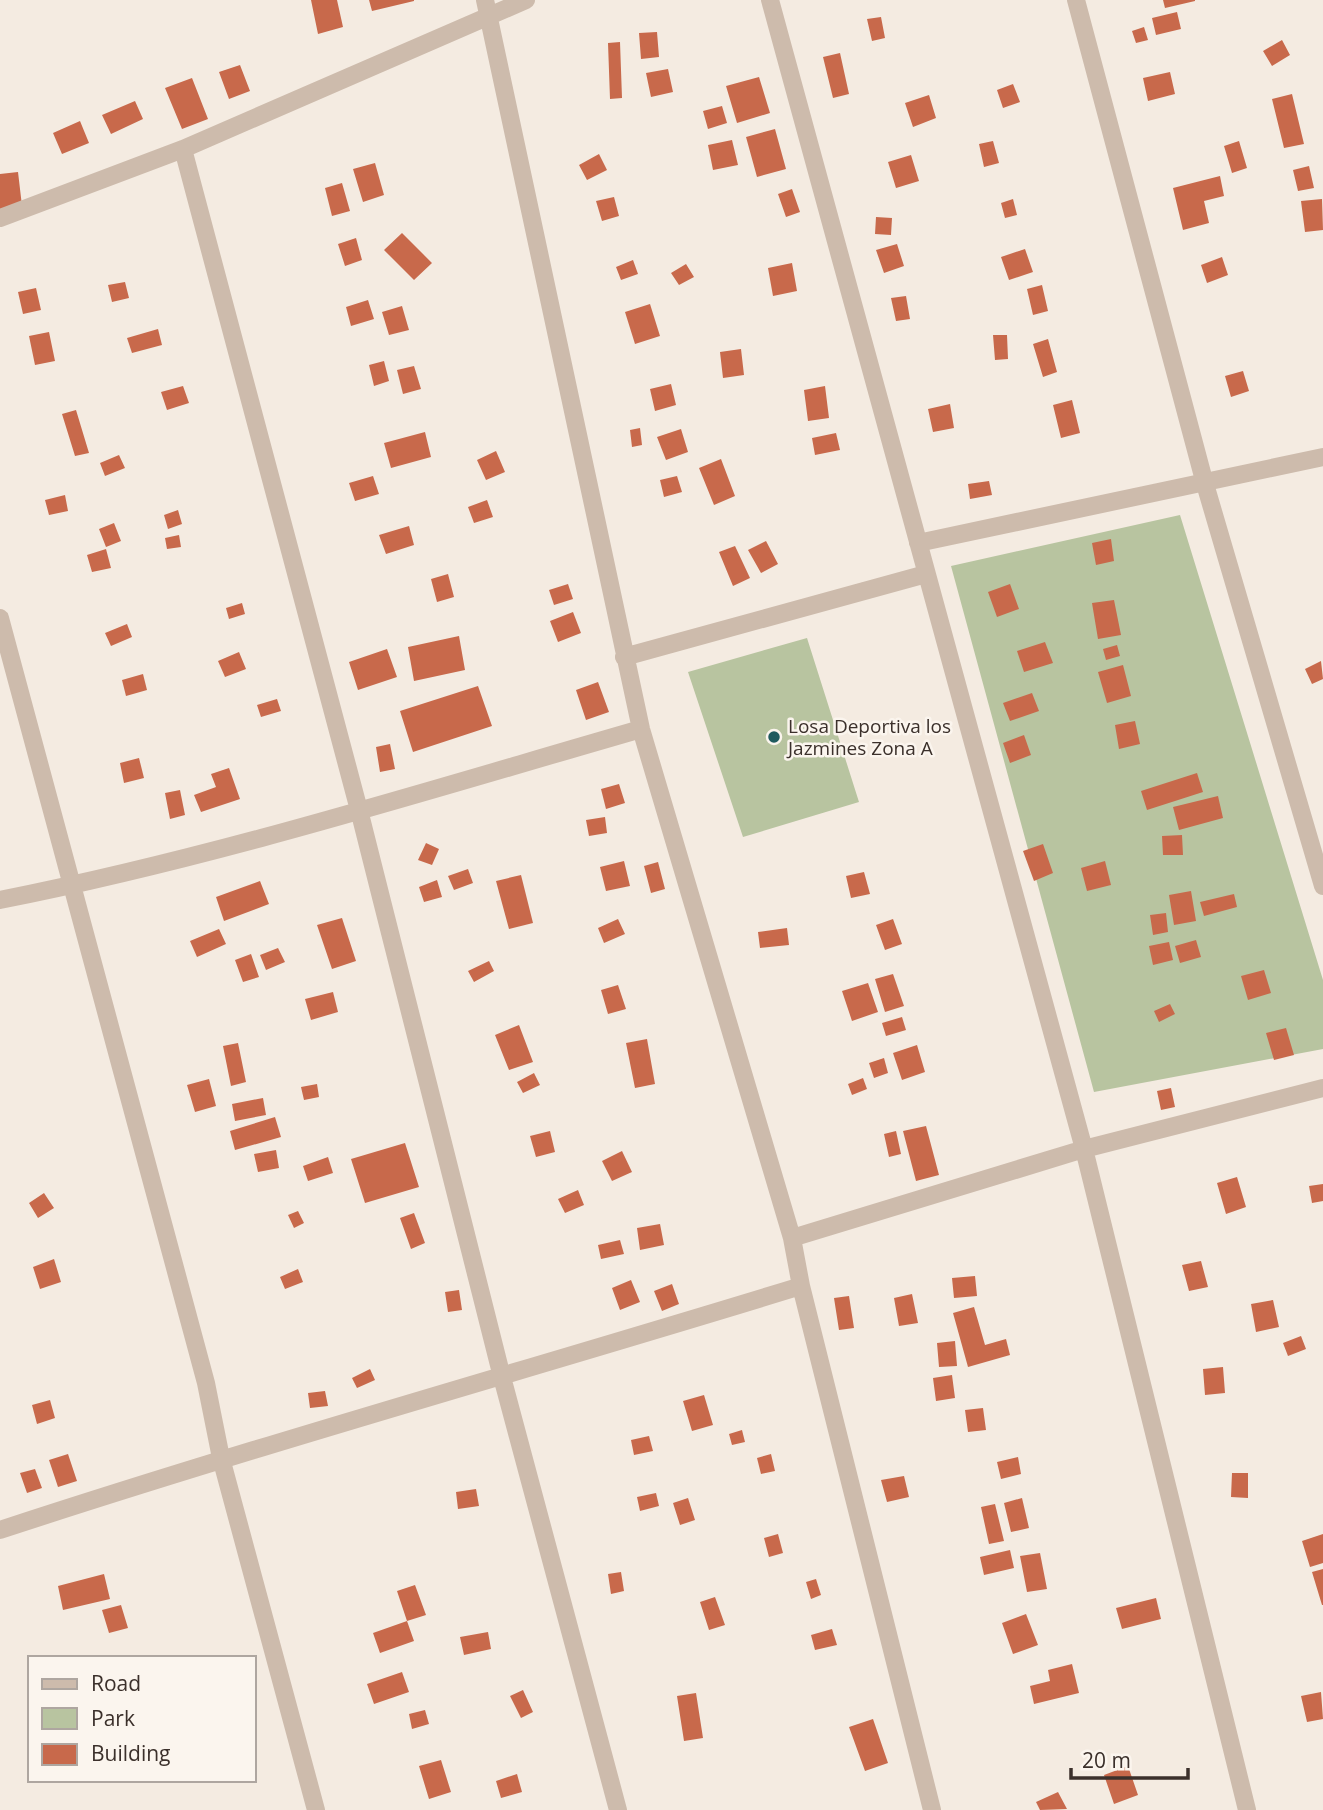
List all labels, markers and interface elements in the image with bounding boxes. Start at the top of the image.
place label: Losa Deportiva los Jazmines Zona A [786,713,951,761]
marker: Losa Deportiva los Jazmines Zona A [766,729,782,745]
legend [28,1656,256,1782]
text: Road [91,1669,141,1697]
text: Park [91,1704,135,1732]
scale bar [1071,1736,1188,1780]
text: Building [91,1739,170,1767]
text: 20 m [1082,1746,1131,1774]

